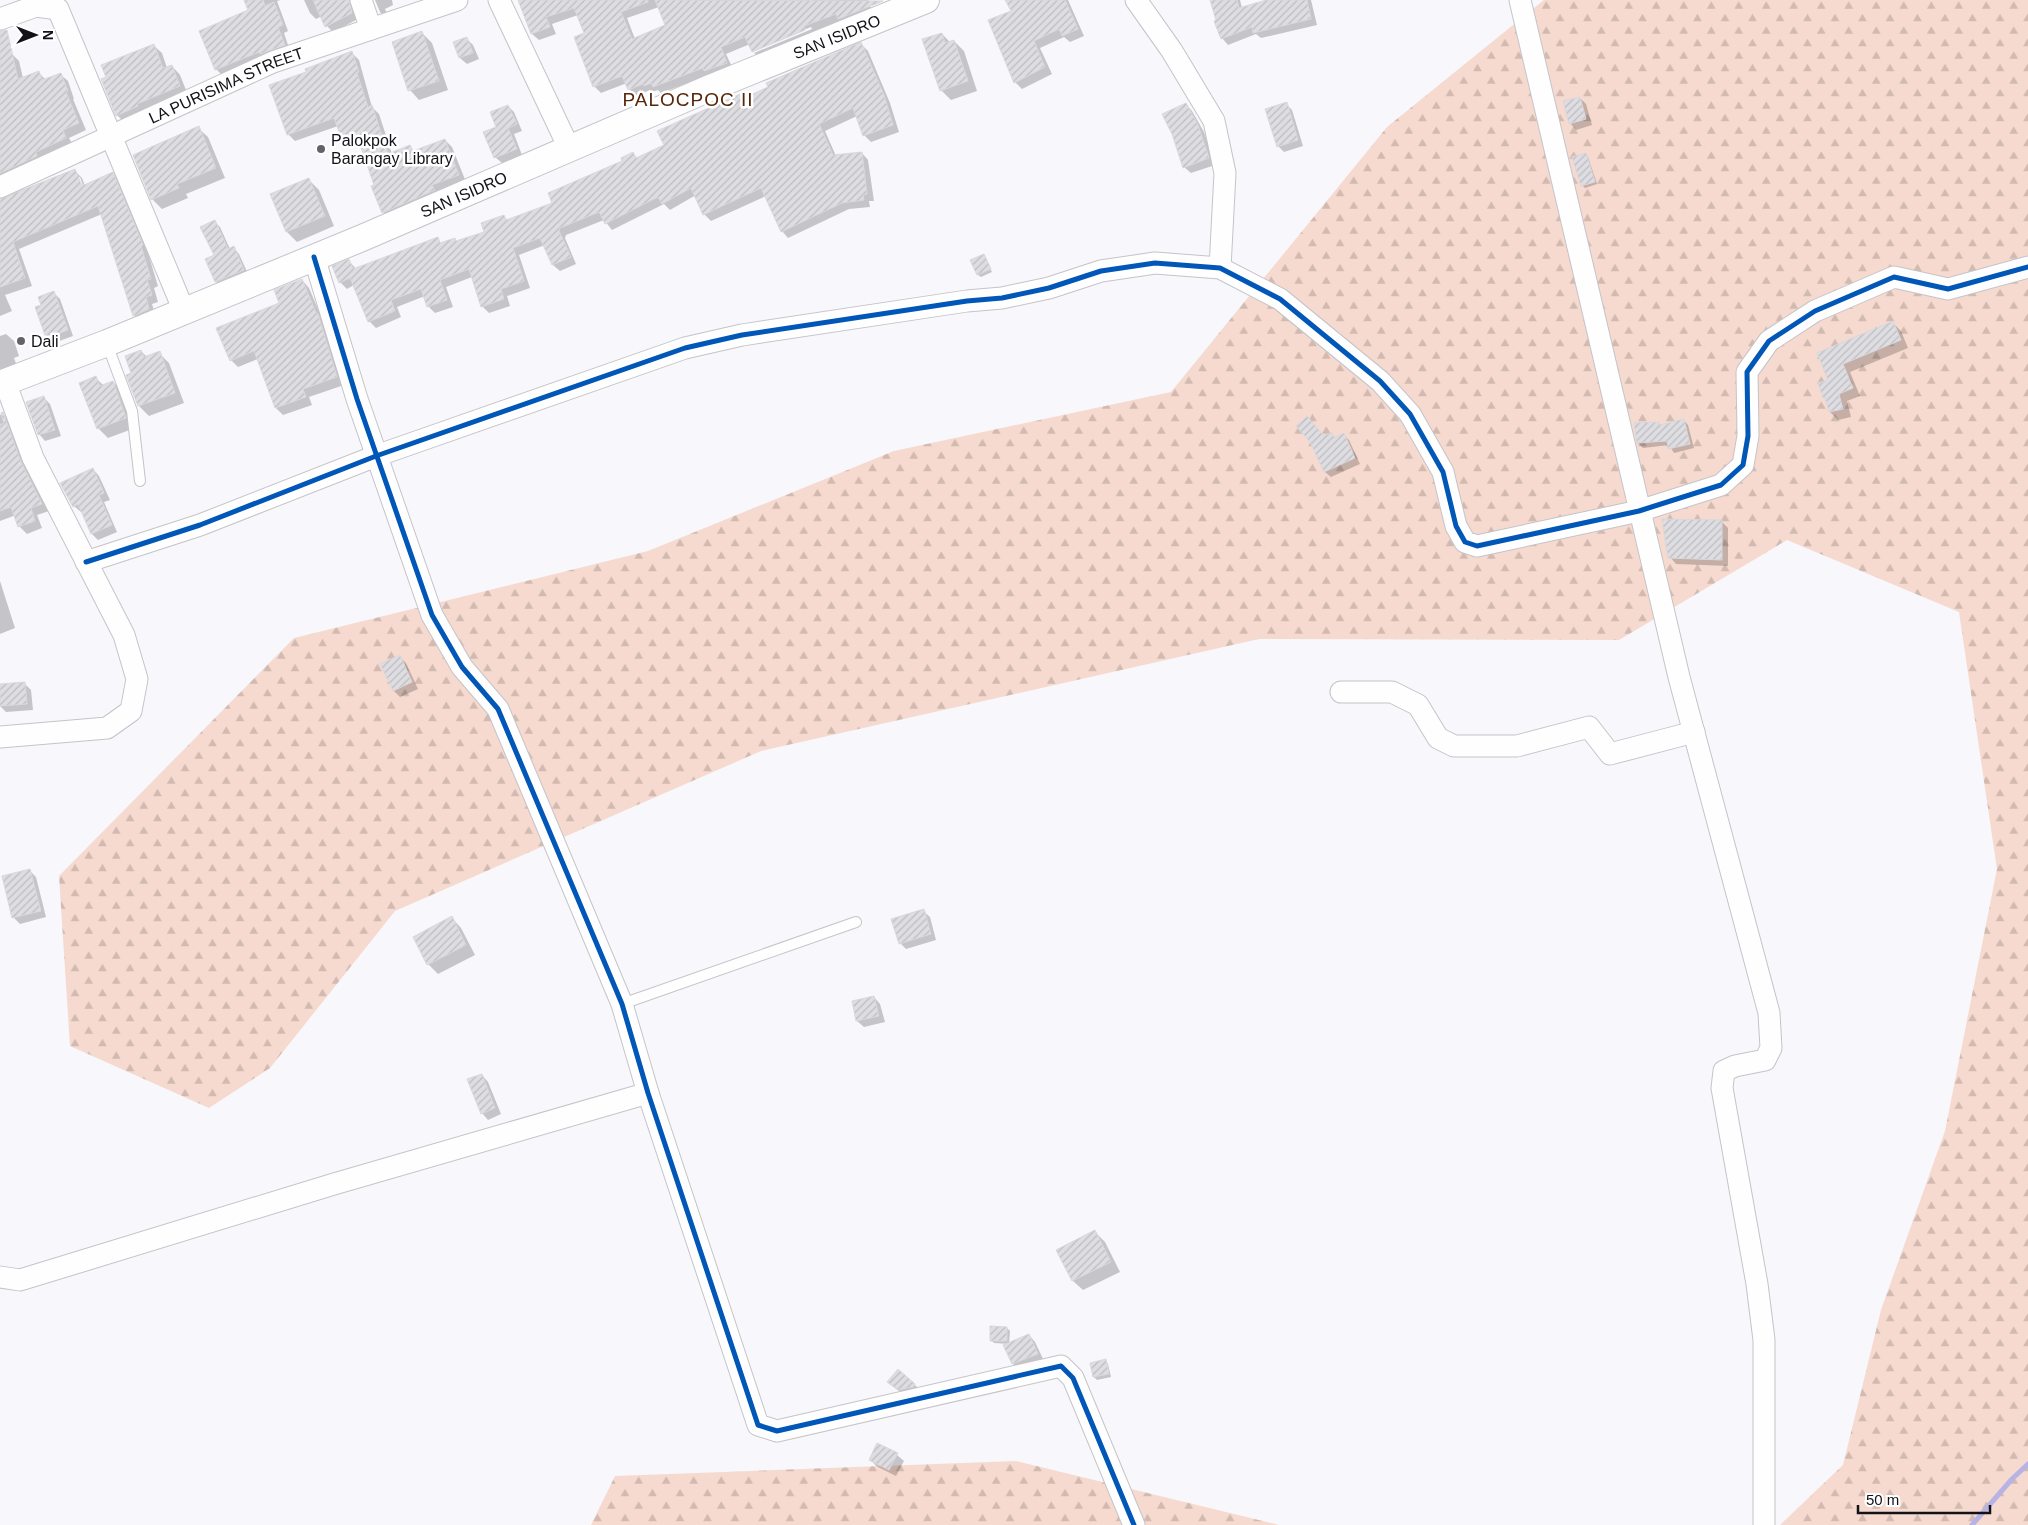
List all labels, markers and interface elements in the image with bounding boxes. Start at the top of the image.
north arrow [10,10,60,60]
street label: SAN ISIDRO [791,11,883,62]
text: N [40,30,56,40]
street label: LA PURISIMA STREET [146,44,306,126]
district label: PALOCPOC II [622,89,754,110]
place label: Palokpok Barangay Library [331,132,453,167]
marker: Palokpok Barangay Library [315,143,327,155]
street label: SAN ISIDRO [418,168,509,220]
place label: Dali [31,333,59,350]
marker: Dali [15,335,27,347]
scale bar [1858,1482,1990,1514]
text: 50 m [1866,1491,1899,1508]

